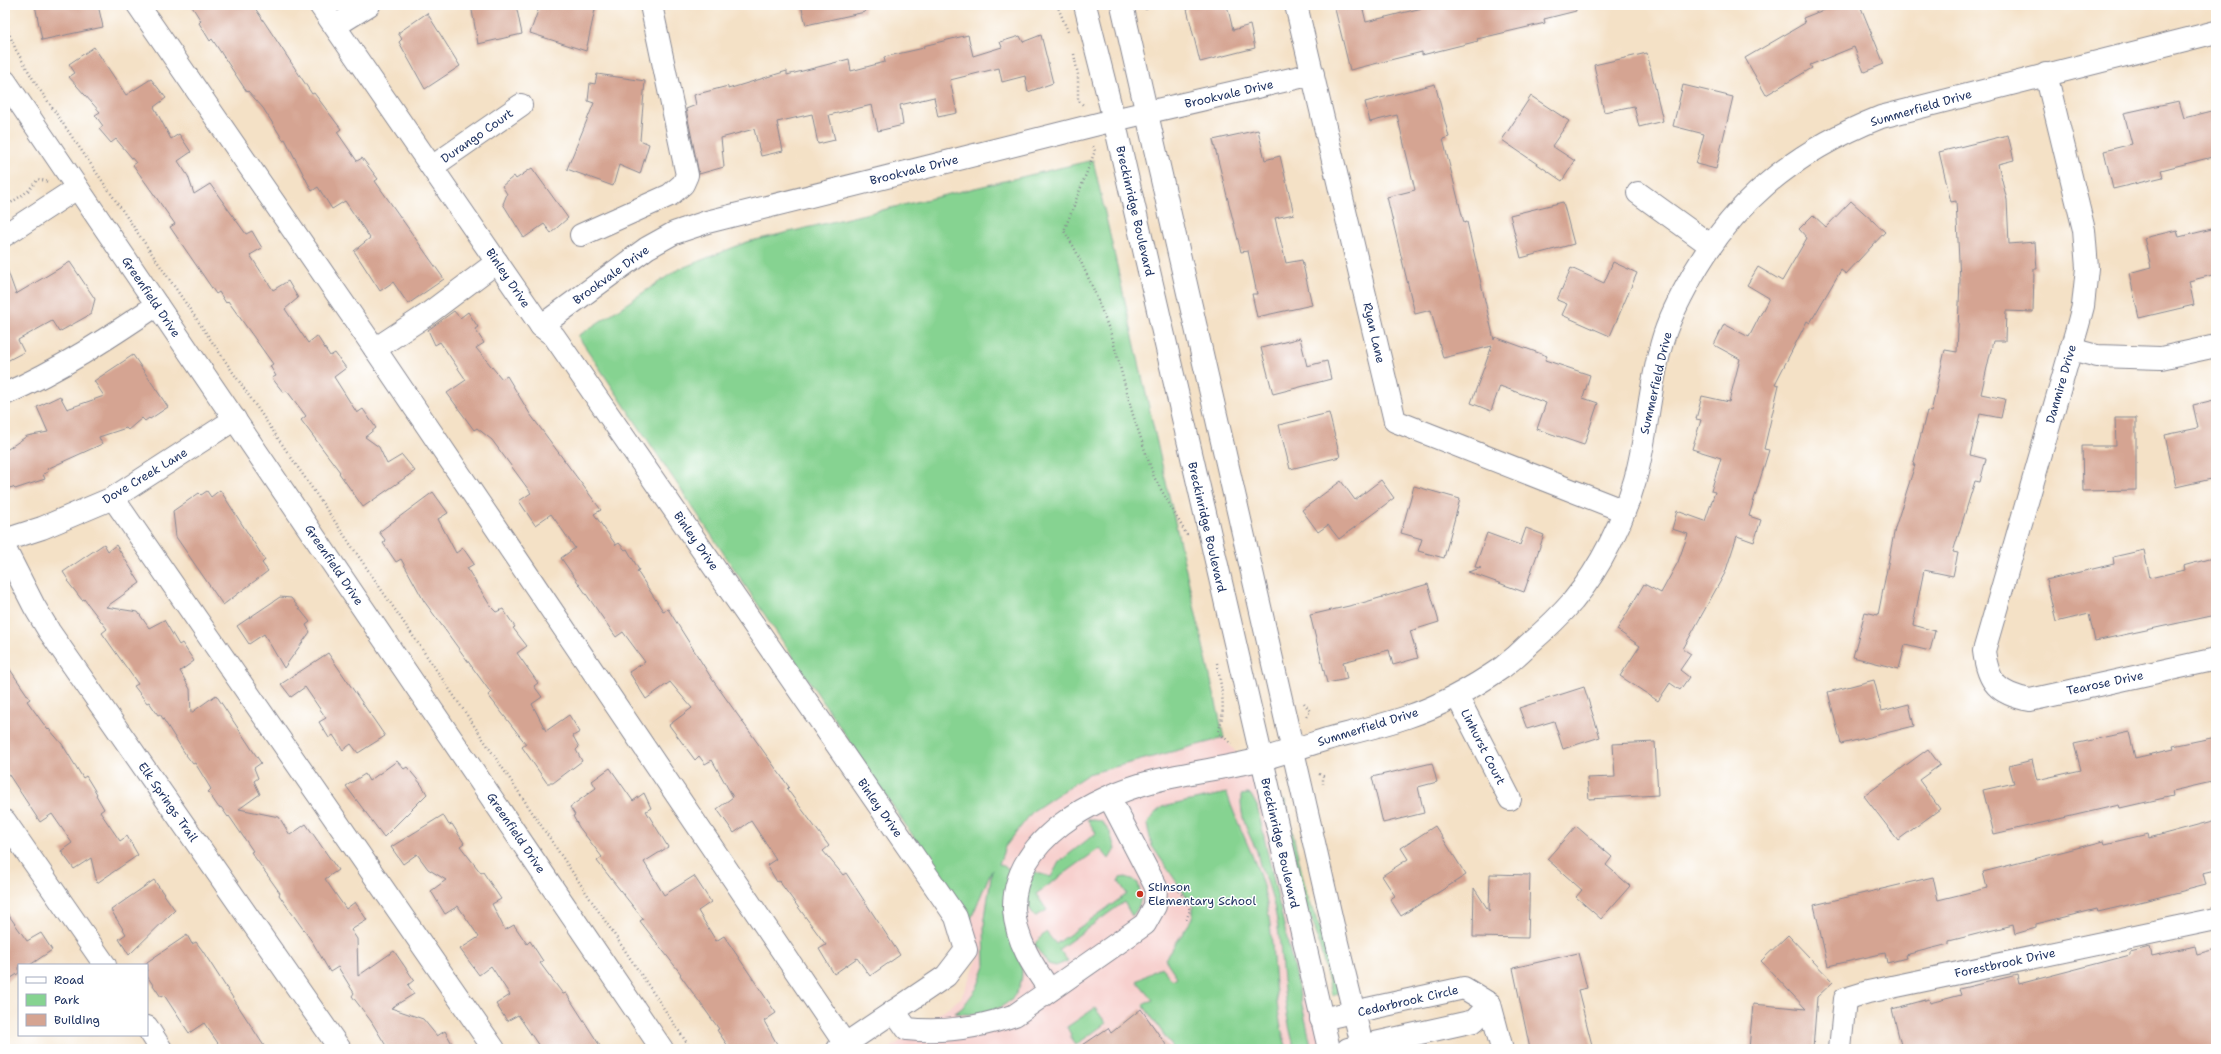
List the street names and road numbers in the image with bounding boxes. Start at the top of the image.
street label: Brookvale Drive [1183,76,1275,112]
street label: Summerfield Drive [1868,86,1974,130]
street label: Durango Court [438,105,516,167]
street label: Breckinridge Boulevard [1112,144,1158,278]
street label: Brookvale Drive [868,151,960,189]
street label: Brookvale Drive [570,242,653,308]
street label: Binley Drive [482,245,534,311]
street label: Greenfield Drive [118,254,184,341]
street label: Ryan Lane [1359,301,1389,365]
street label: Summerfield Drive [1636,330,1676,436]
street label: Danmire Drive [2042,343,2080,425]
street label: Dove Creek Lane [100,444,191,508]
street label: Breckinridge Boulevard [1184,460,1230,594]
street label: Binley Drive [670,508,722,574]
street label: Greenfield Drive [301,522,367,609]
street label: Tearose Drive [2065,667,2145,699]
street label: Summerfield Drive [1315,704,1421,750]
street label: Linhurst Court [1457,706,1509,788]
street label: Elk Springs Trail [135,759,202,845]
street label: Binley Drive [854,775,906,841]
street label: Breckinridge Boulevard [1257,776,1303,910]
street label: Greenfield Drive [483,790,549,877]
street label: Forestbrook Drive [1953,944,2057,982]
street label: Cedarbrook Circle [1356,982,1460,1020]

